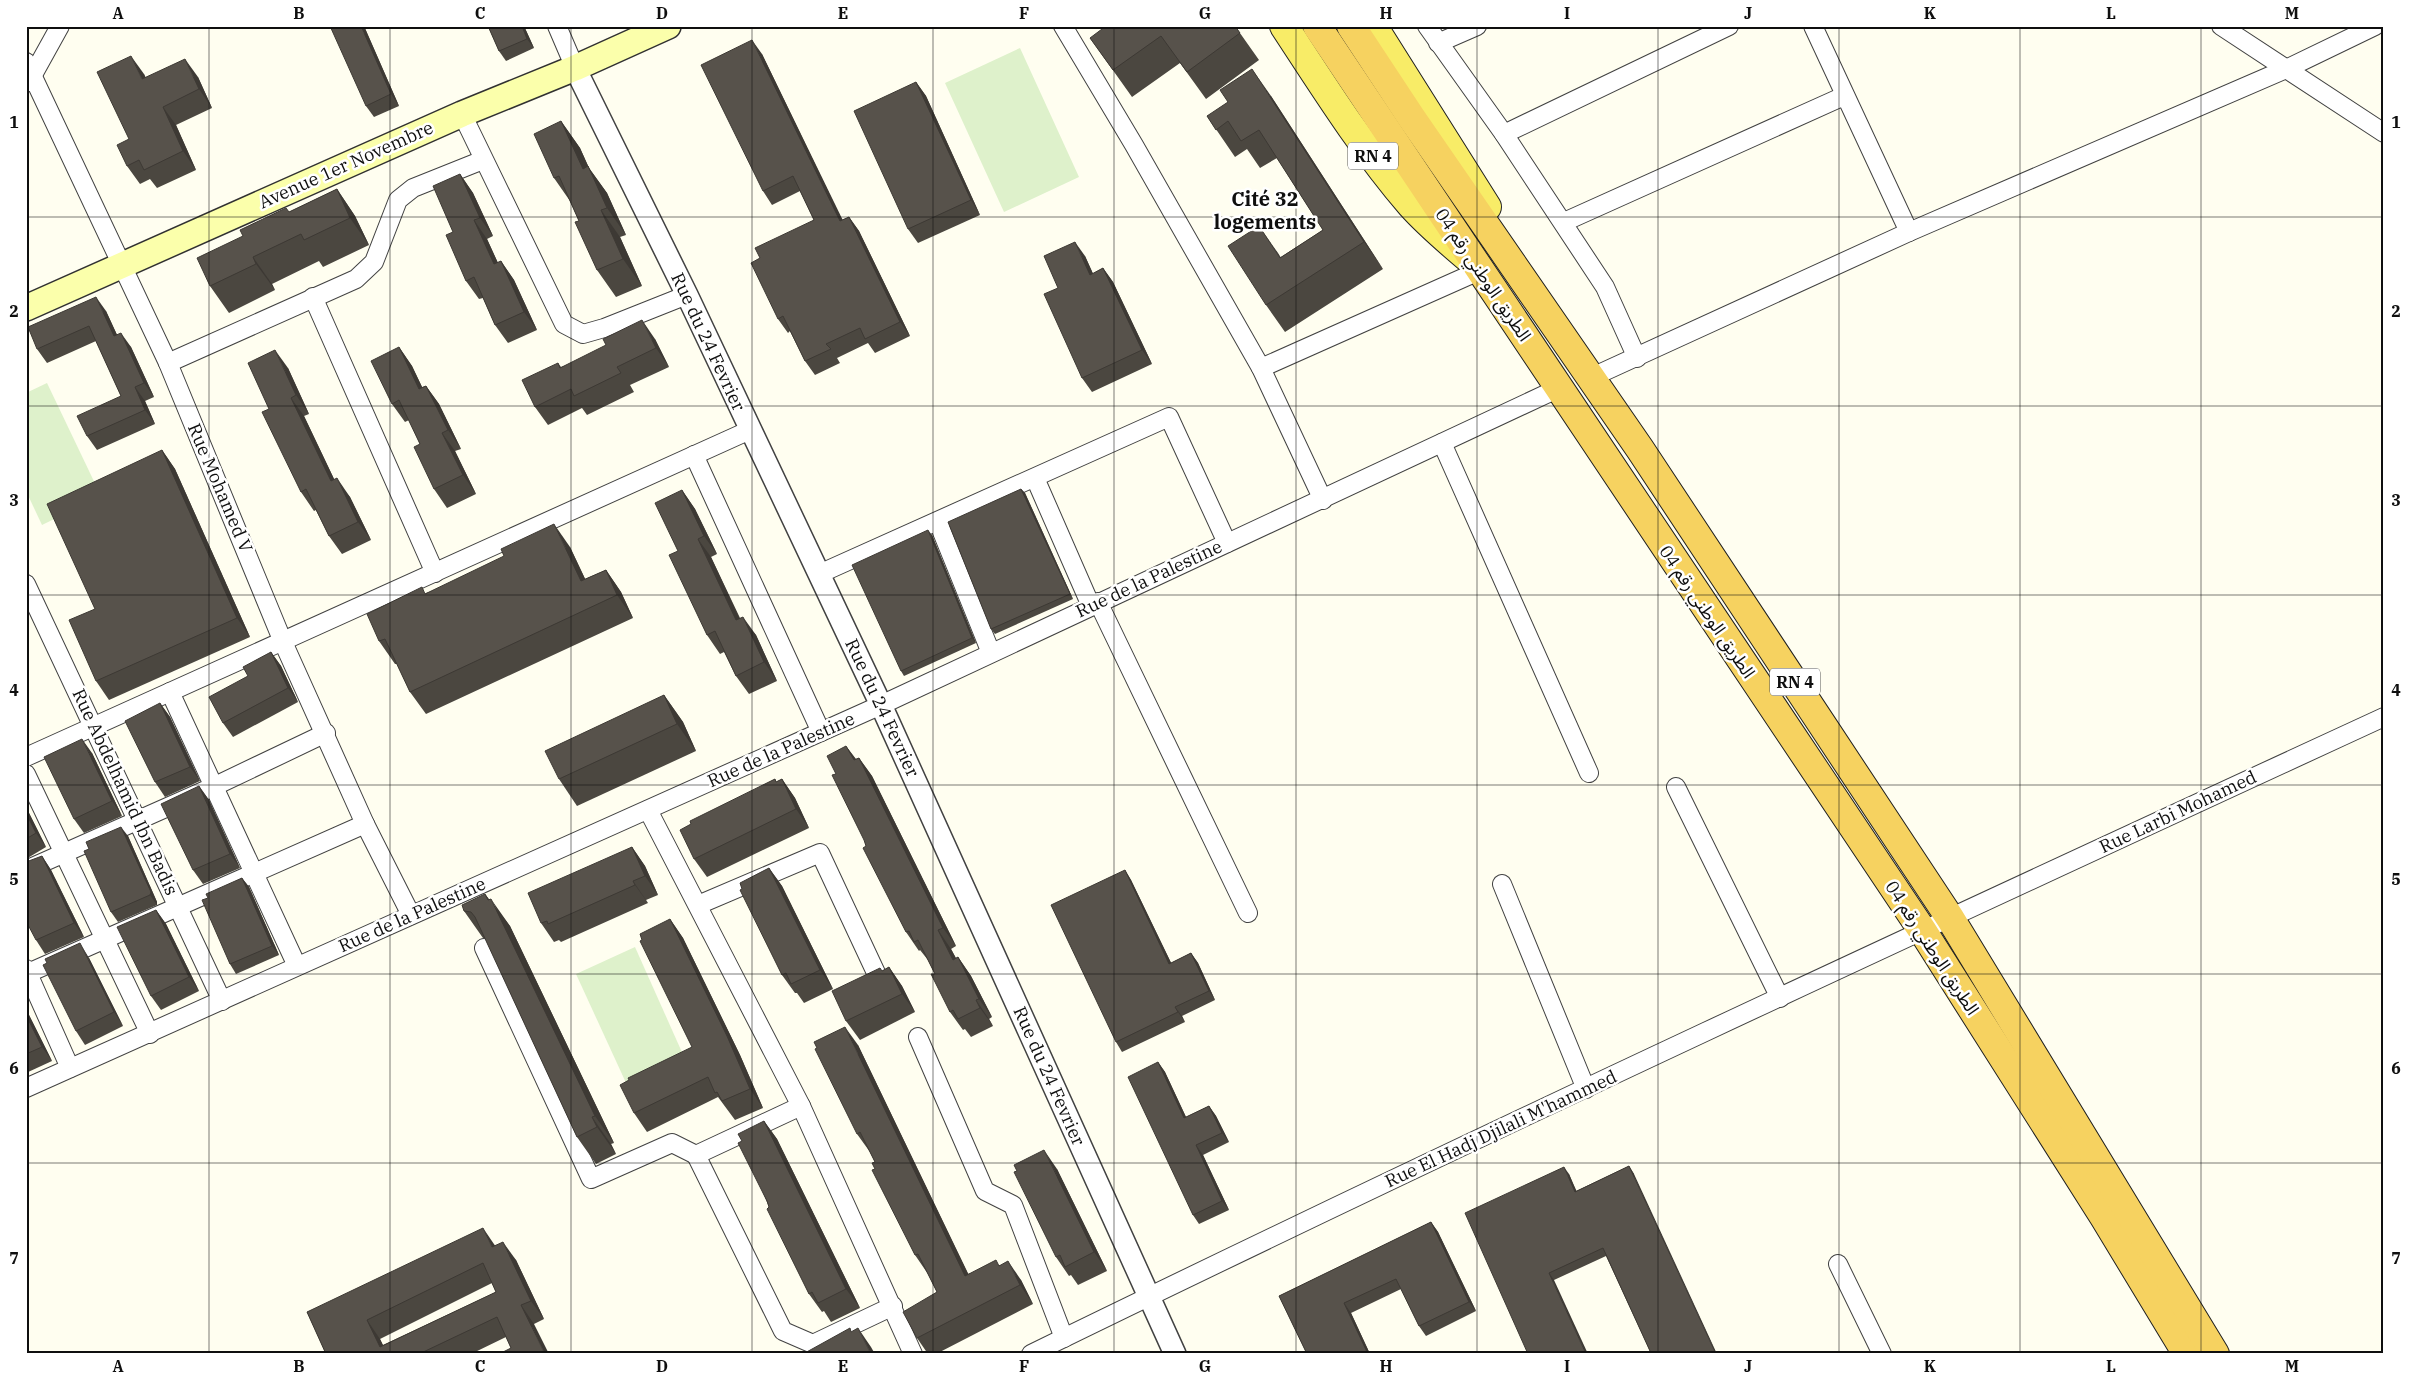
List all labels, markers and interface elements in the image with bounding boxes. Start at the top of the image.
text: A [112,3,124,23]
text: B [293,3,305,23]
text: C [475,3,485,23]
text: D [656,3,668,23]
text: E [838,3,848,23]
text: F [1019,3,1029,23]
text: G [1199,3,1211,23]
text: H [1380,3,1393,23]
text: I [1564,3,1570,23]
text: J [1744,3,1752,23]
text: K [1924,3,1937,23]
text: L [2106,3,2116,23]
text: M [2285,3,2299,23]
text: 1 [9,112,19,132]
text: 1 [2391,112,2401,132]
street label: Avenue 1er Novembre [255,116,437,213]
road number: RN 4 [1348,142,1398,170]
district label: Cité 32 logements [1214,185,1316,235]
street label: الطريق الوطني رقم 04 [1429,204,1536,347]
street label: Rue du 24 Fevrier [666,269,751,415]
text: 2 [9,301,19,321]
text: 2 [2391,301,2401,321]
street label: Rue Mohamed V [183,420,258,556]
text: 3 [9,490,19,510]
text: 3 [2391,490,2401,510]
street label: Rue de la Palestine [1072,535,1226,623]
street label: الطريق الوطني رقم 04 [1653,541,1760,684]
street label: Rue du 24 Fevrier [840,635,925,781]
road number: RN 4 [1770,669,1820,696]
text: 4 [9,680,19,700]
text: 4 [2391,680,2401,700]
street label: Rue Abdelhamid Ibn Badis [67,685,183,899]
street label: Rue de la Palestine [704,707,858,792]
street label: Rue Larbi Mohamed [2095,765,2260,858]
text: 5 [9,869,19,889]
text: 5 [2391,869,2401,889]
street label: Rue de la Palestine [335,872,489,957]
street label: الطريق الوطني رقم 04 [1879,876,1984,1020]
street label: Rue du 24 Fevrier [1008,1003,1090,1149]
text: 6 [9,1058,19,1078]
text: 6 [2391,1058,2401,1078]
street label: Rue El Hadj Djilali M'hammed [1381,1065,1620,1192]
text: 7 [9,1248,19,1268]
text: 7 [2391,1248,2401,1268]
text: A [112,1356,124,1376]
text: B [293,1356,305,1376]
text: C [475,1356,485,1376]
text: D [656,1356,668,1376]
text: E [838,1356,848,1376]
text: F [1019,1356,1029,1376]
text: G [1199,1356,1211,1376]
text: H [1380,1356,1393,1376]
text: I [1564,1356,1570,1376]
text: J [1744,1356,1752,1376]
text: K [1924,1356,1937,1376]
text: L [2106,1356,2116,1376]
text: M [2285,1356,2299,1376]

